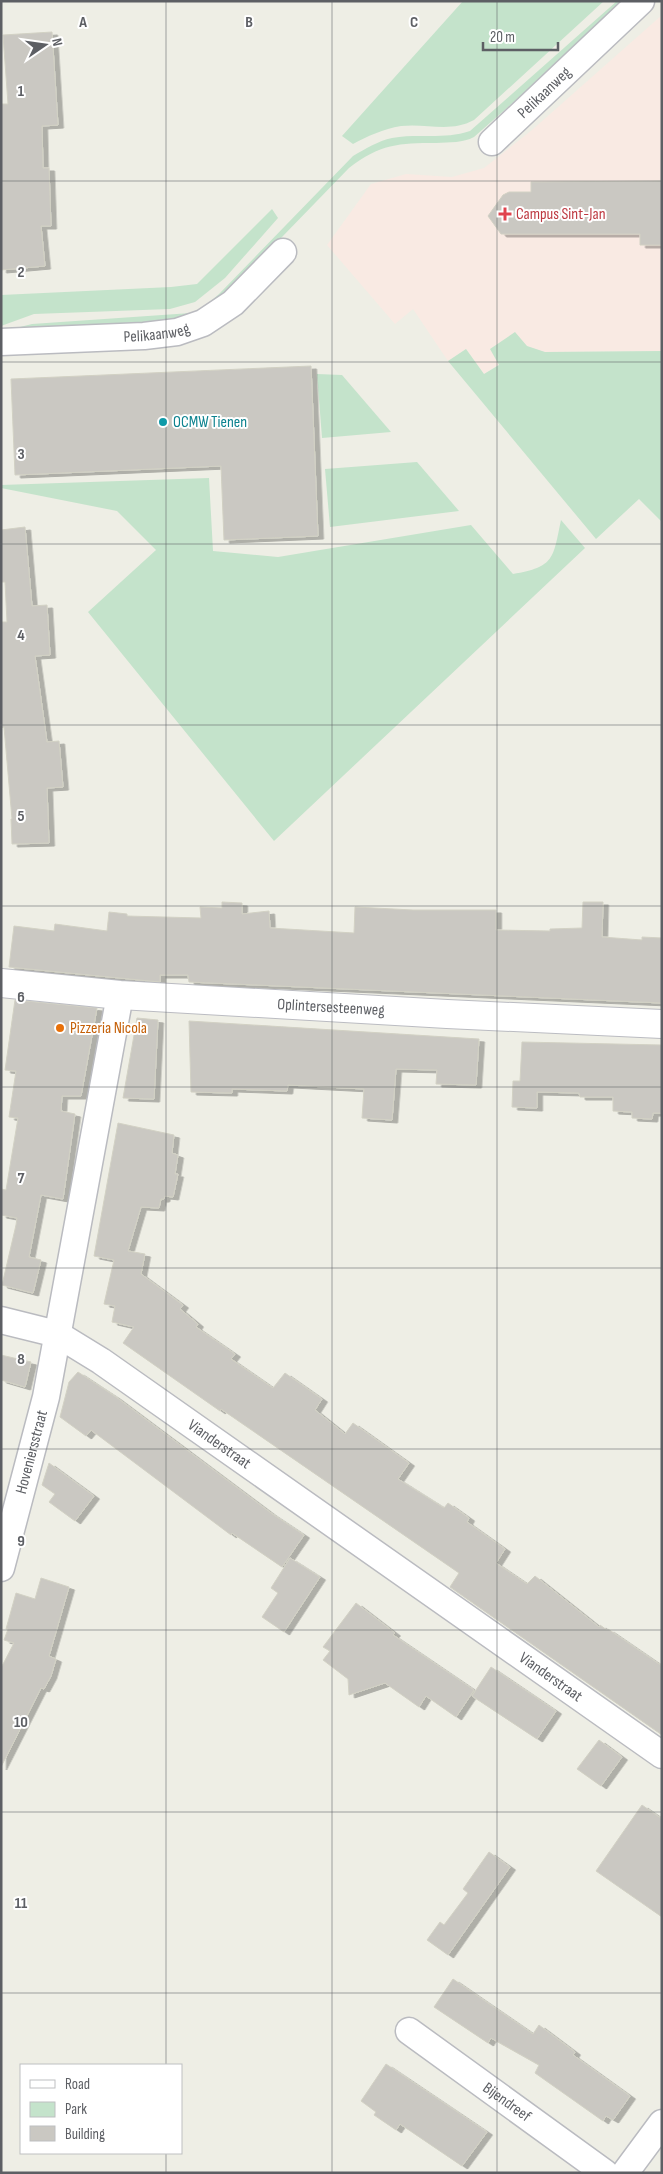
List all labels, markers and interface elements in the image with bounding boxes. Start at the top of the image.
text: A [78,13,87,32]
text: B [245,13,253,32]
text: C [410,13,418,32]
north arrow [20,20,70,70]
scale bar [483,20,558,52]
text: 20 m [490,28,515,47]
text: N [48,37,66,48]
street label: Pelikaanweg [514,63,575,122]
text: 1 [18,82,25,101]
place label: Campus Sint-Jan [516,205,606,224]
marker: Campus Sint-Jan [498,207,512,221]
text: 2 [17,263,25,282]
street label: Pelikaanweg [123,319,192,346]
place label: OCMW Tienen [173,413,247,432]
marker: OCMW Tienen [157,416,169,428]
text: 3 [17,445,25,464]
text: 4 [17,626,25,645]
text: 5 [17,807,25,826]
text: 6 [17,988,25,1007]
street label: Oplintersesteenweg [277,995,385,1020]
place label: Pizzeria Nicola [70,1019,147,1038]
marker: Pizzeria Nicola [54,1022,66,1034]
text: 7 [18,1169,25,1188]
text: 8 [17,1350,25,1369]
street label: Hoveniersstraat [11,1408,52,1496]
street label: Vianderstraat [184,1415,255,1473]
text: 9 [17,1532,25,1551]
street label: Vianderstraat [516,1648,586,1706]
text: 10 [14,1713,28,1732]
text: 11 [15,1894,28,1913]
legend [20,2064,182,2154]
text: Road [65,2075,90,2094]
street label: Bijendreef [479,2078,535,2126]
text: Park [65,2100,87,2119]
text: Building [65,2125,105,2144]

